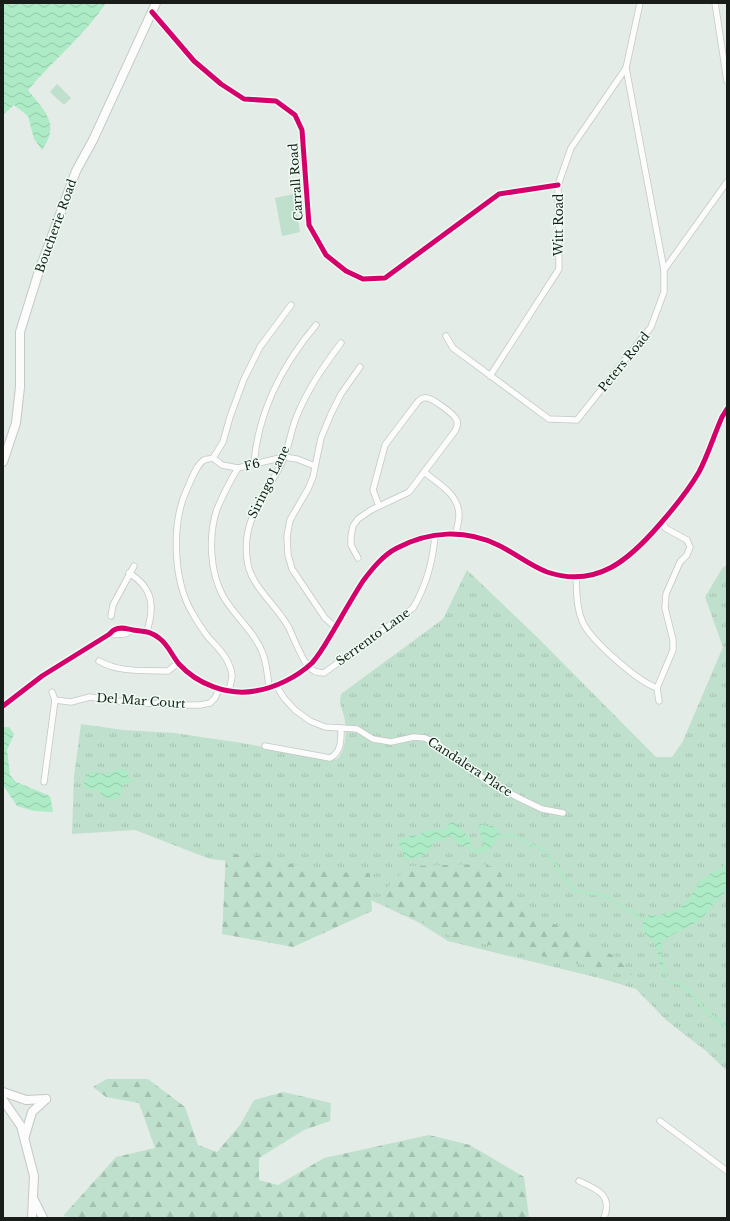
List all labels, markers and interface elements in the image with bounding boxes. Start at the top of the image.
street label: Carrall Road [285,143,306,221]
street label: Boucherie Road [32,177,79,275]
street label: Witt Road [551,194,566,257]
street label: Peters Road [595,329,652,395]
street label: Siringo Lane [245,443,293,521]
street label: F6 [242,455,262,474]
street label: Serrento Lane [333,605,413,668]
street label: Del Mar Court [96,690,187,711]
street label: Candalera Place [425,734,515,800]

